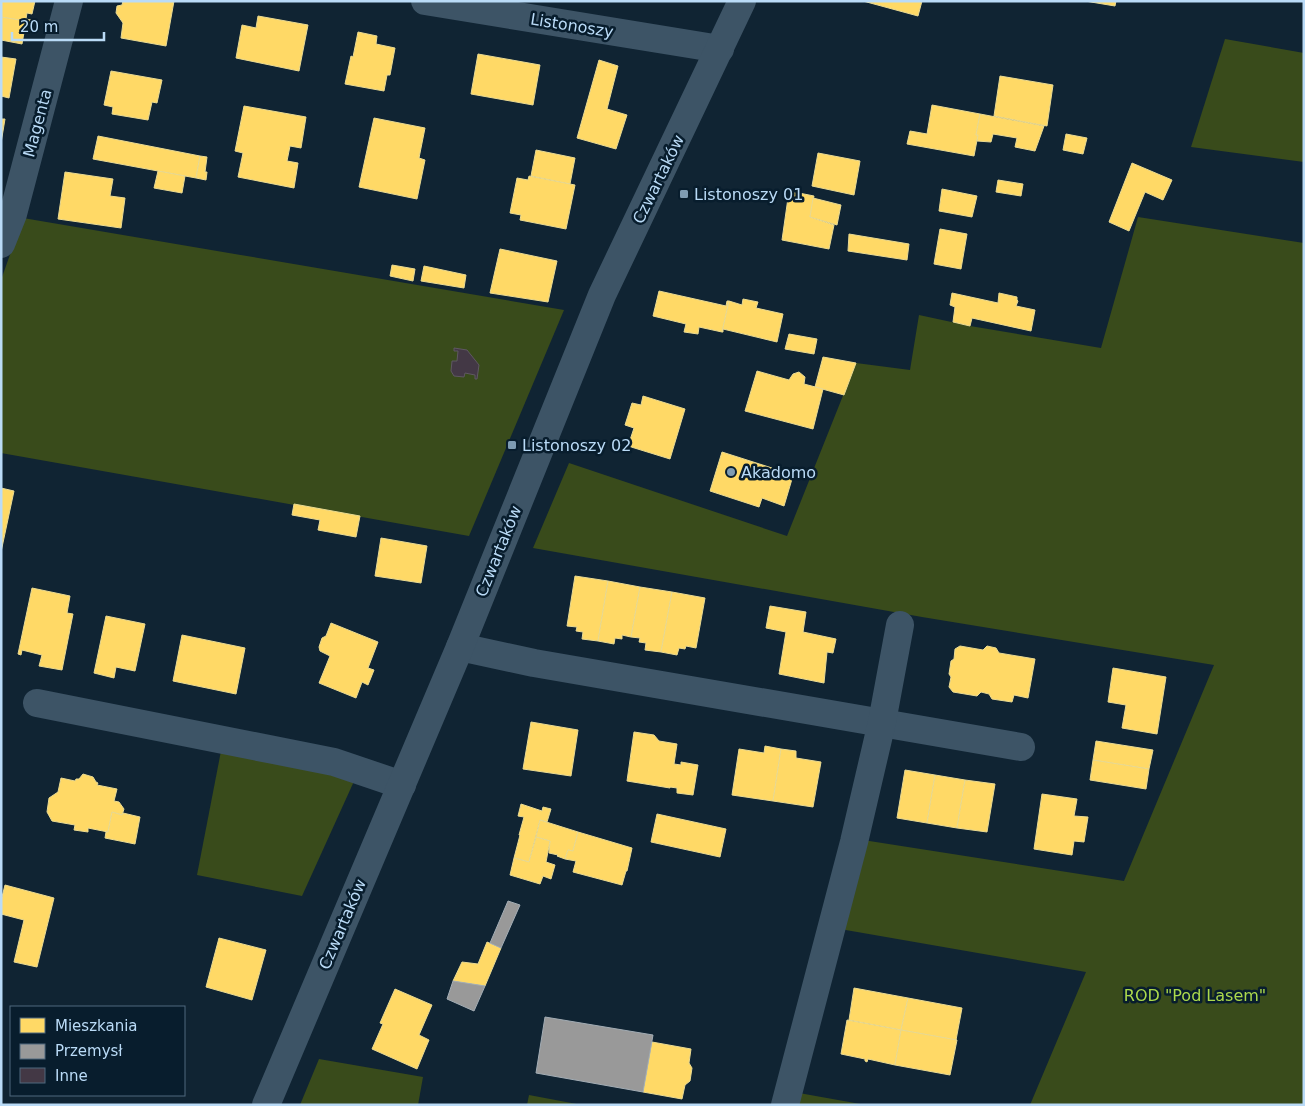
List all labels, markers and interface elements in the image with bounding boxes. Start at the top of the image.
scale bar [12,10,105,42]
street label: Listonoszy [529,10,615,41]
text: 20 m [20,18,58,36]
street label: Magenta [19,87,56,159]
street label: Czwartaków [629,132,688,227]
place label: Listonoszy 01 [694,185,803,204]
marker: Listonoszy 01 [678,188,690,200]
place label: Listonoszy 02 [522,436,631,455]
marker: Listonoszy 02 [506,439,518,451]
place label: Akadomo [741,463,816,482]
marker: Akadomo [725,466,737,478]
street label: Czwartaków [472,503,525,600]
street label: Czwartaków [315,876,370,972]
park label: ROD "Pod Lasem" [1124,986,1266,1005]
legend [10,1006,185,1096]
text: Mieszkania [55,1017,138,1035]
text: Przemysł [55,1042,123,1060]
text: Inne [55,1067,88,1085]

